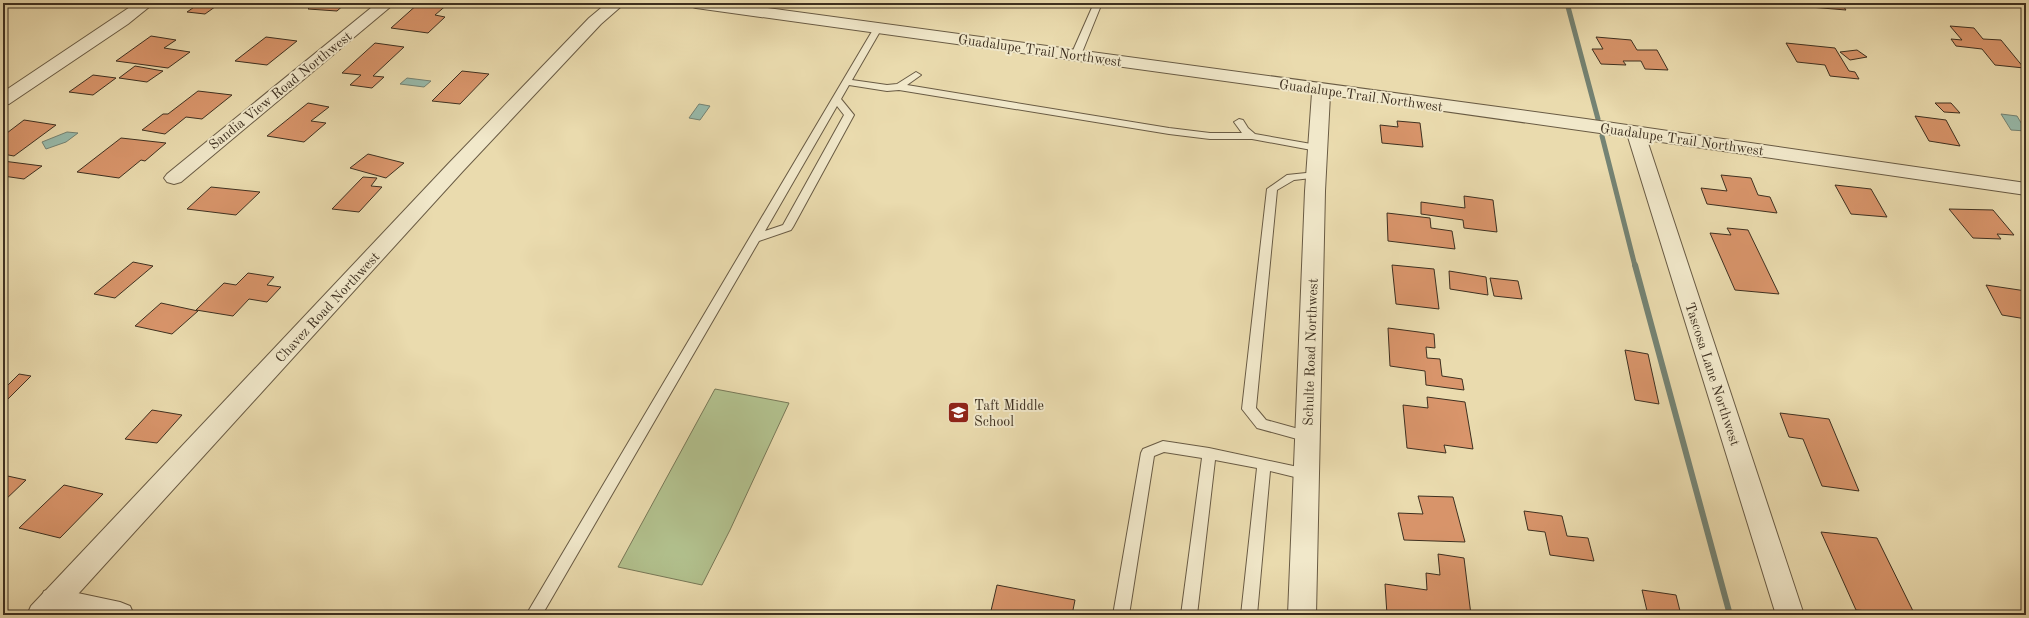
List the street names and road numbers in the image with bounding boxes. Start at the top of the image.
street label: Sandia View Road Northwest [207,29,355,153]
street label: Guadalupe Trail Northwest [957,33,1123,69]
street label: Guadalupe Trail Northwest [1278,78,1444,114]
street label: Guadalupe Trail Northwest [1599,122,1765,158]
street label: Chavez Road Northwest [273,250,383,366]
street label: Schulte Road Northwest [1301,278,1321,426]
street label: Tascosa Lane Northwest [1682,301,1742,448]

